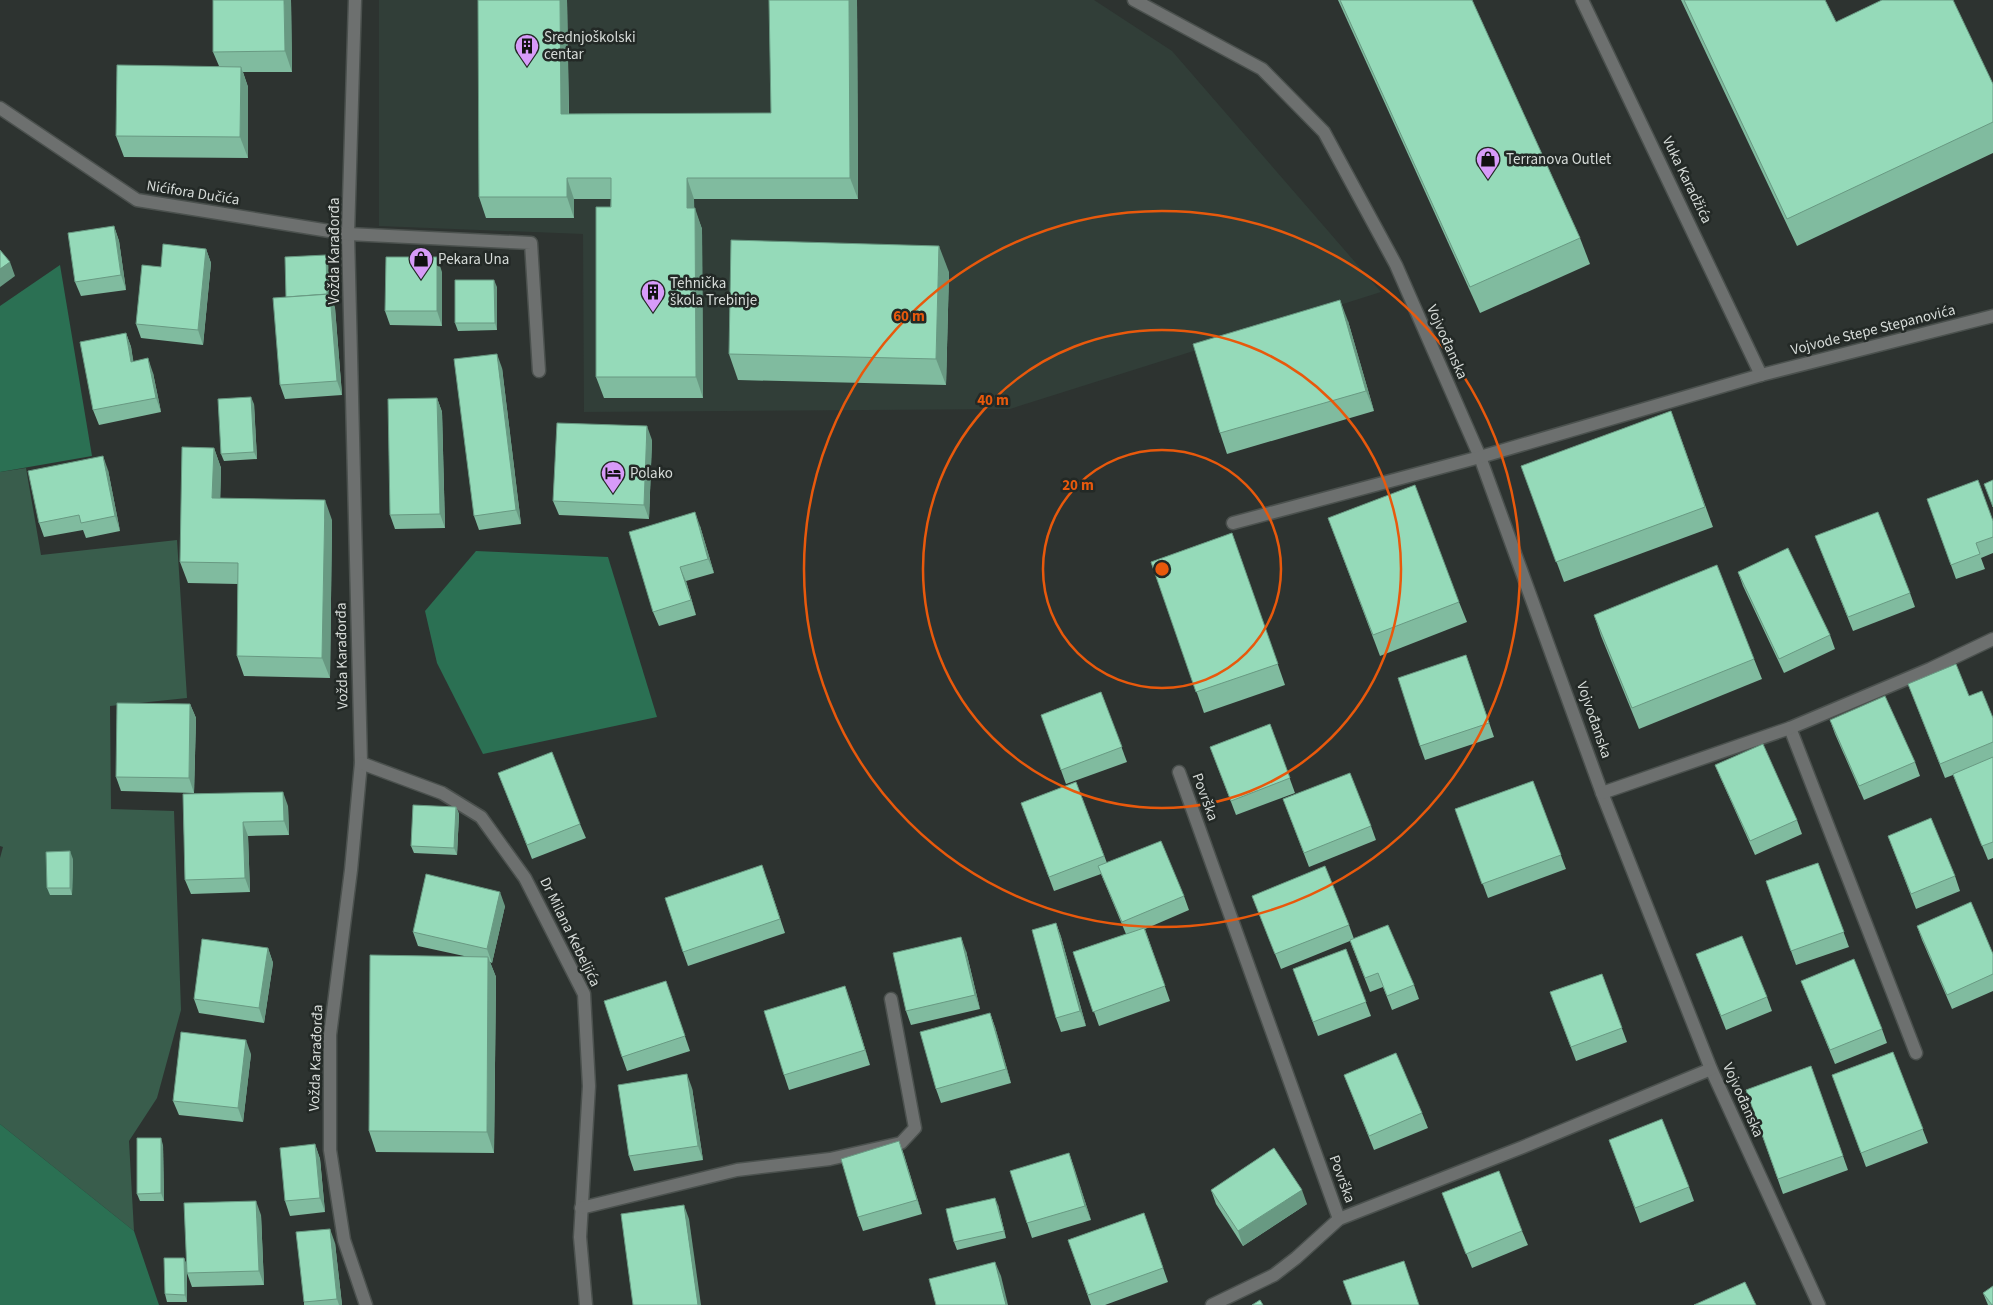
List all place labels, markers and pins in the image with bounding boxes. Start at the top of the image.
place label: Srednjoškolski centar [544,27,636,65]
building icon: Srednjoškolski centar [514,33,540,67]
shop icon: Terranova Outlet [1475,146,1501,180]
place label: Terranova Outlet [1506,149,1611,170]
shop icon: Pekara Una [408,246,434,280]
place label: Pekara Una [438,249,509,270]
place label: Tehnička škola Trebinje [670,273,757,311]
building icon: Tehnička škola Trebinje [640,279,666,313]
hotel icon: Polako [600,460,626,494]
place label: Polako [630,463,673,484]
centre of rings [1153,560,1171,578]

